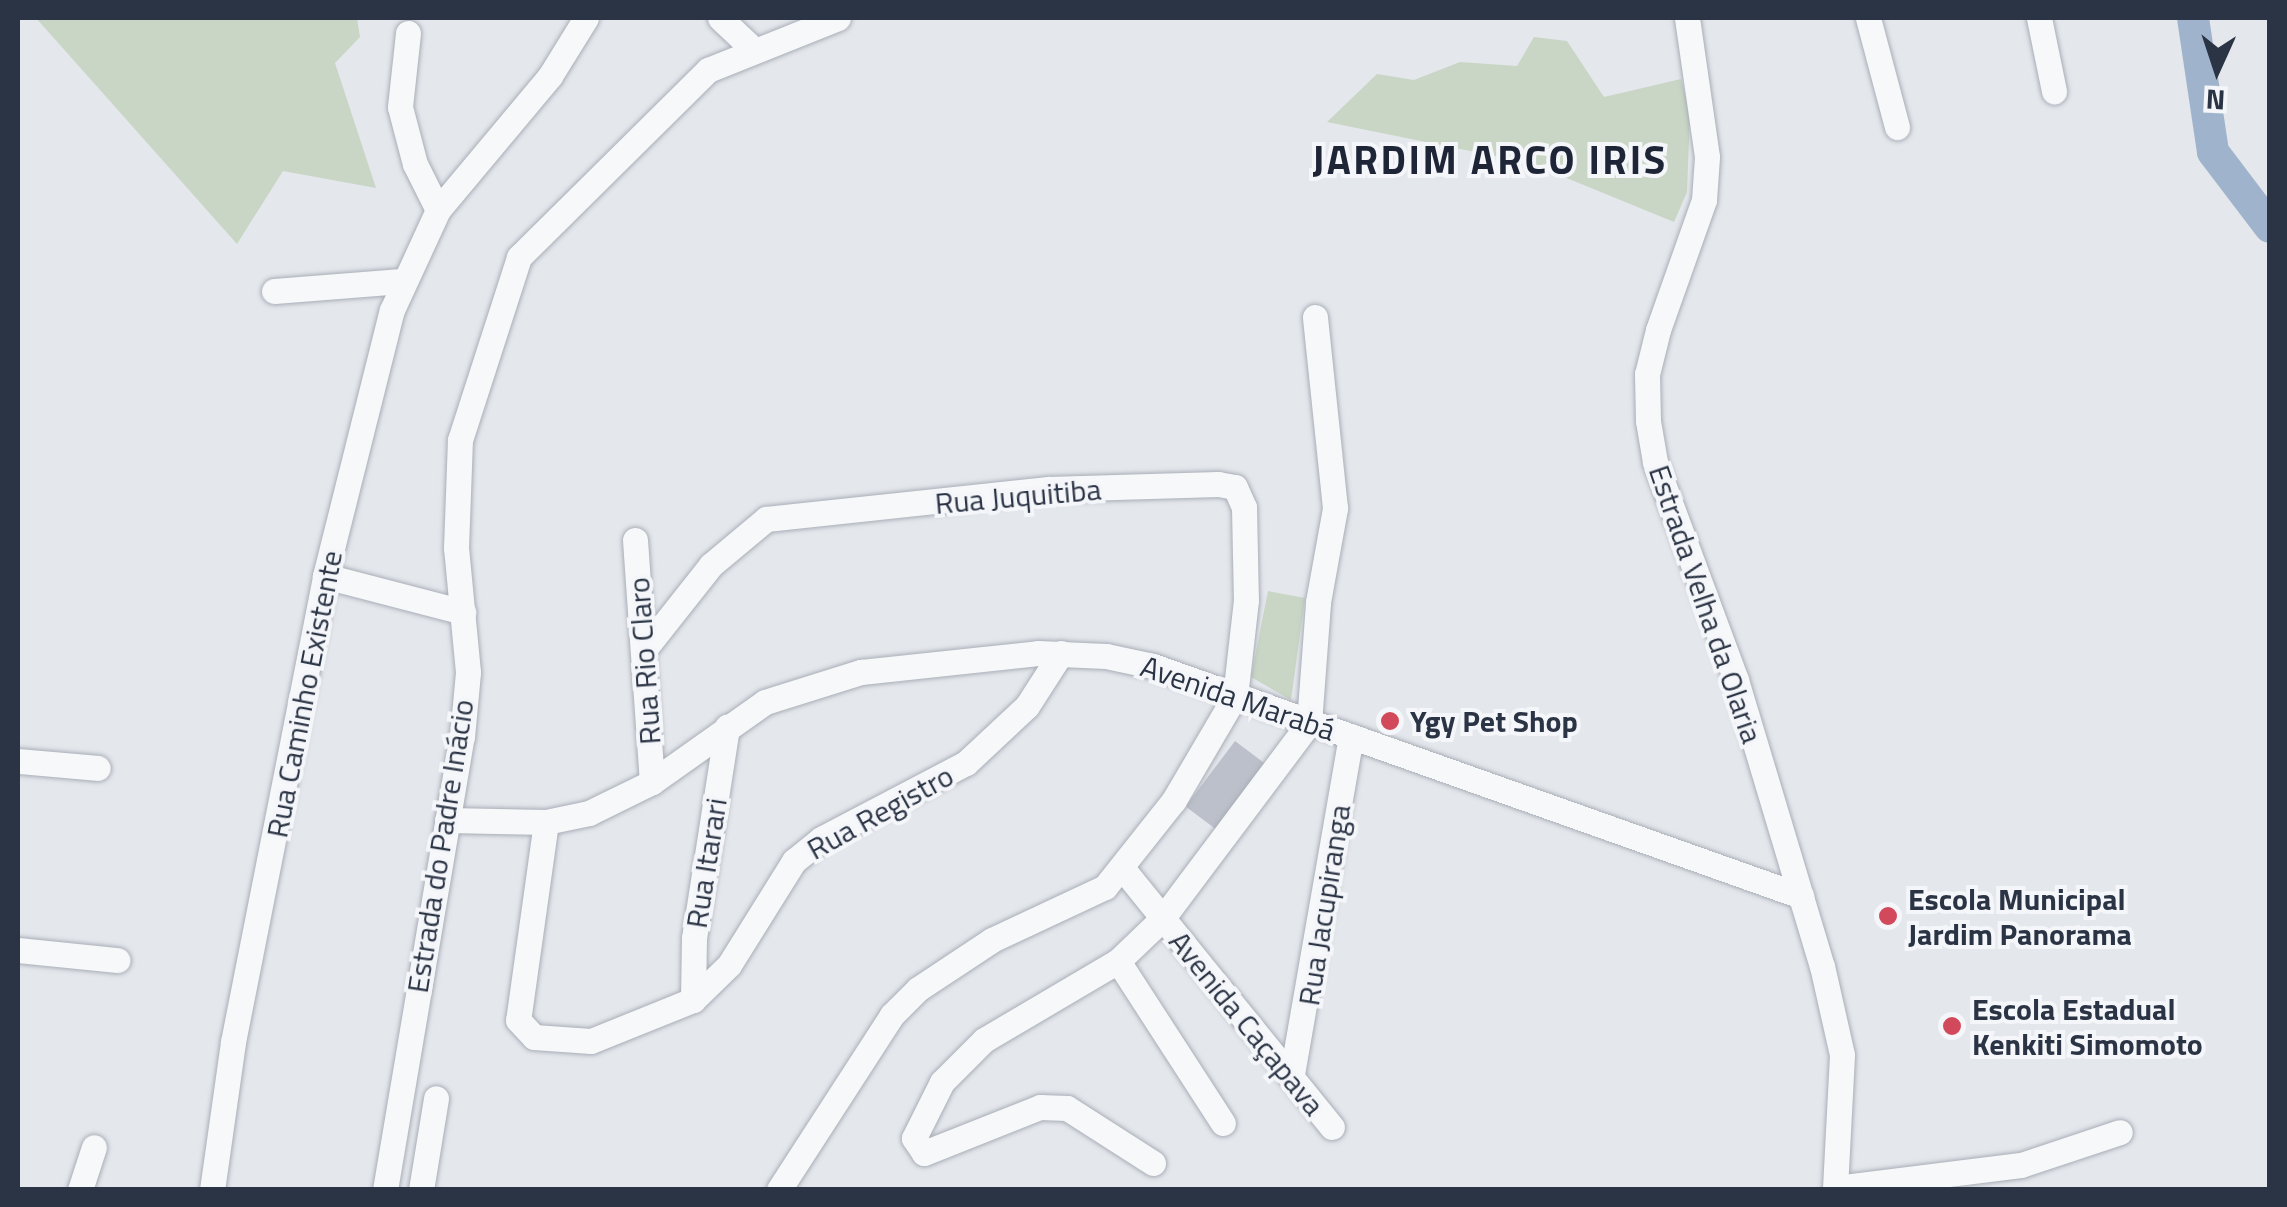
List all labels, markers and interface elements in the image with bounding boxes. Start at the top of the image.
north arrow [2167,20,2267,120]
text: N [2205,78,2226,122]
district label: JARDIM ARCO IRIS [1312,136,1668,184]
street label: Estrada Velha da Olaria [1642,460,1770,748]
street label: Rua Juquitiba [933,471,1103,521]
street label: Rua Caminho Existente [259,547,349,841]
street label: Rua Rio Claro [620,576,668,746]
street label: Avenida Marabá [1136,648,1340,748]
street label: Estrada do Padre Inácio [399,697,481,995]
place label: Ygy Pet Shop [1410,703,1578,739]
marker: Ygy Pet Shop [1379,710,1401,732]
street label: Rua Registro [801,757,959,867]
street label: Rua Itarari [678,795,734,931]
street label: Rua Jacupiranga [1290,802,1358,1008]
place label: Escola Municipal Jardim Panorama [1908,881,2132,952]
marker: Escola Municipal Jardim Panorama [1877,905,1899,927]
street label: Avenida Caçapava [1162,924,1332,1122]
place label: Escola Estadual Kenkiti Simomoto [1972,991,2203,1062]
marker: Escola Estadual Kenkiti Simomoto [1941,1015,1963,1037]

